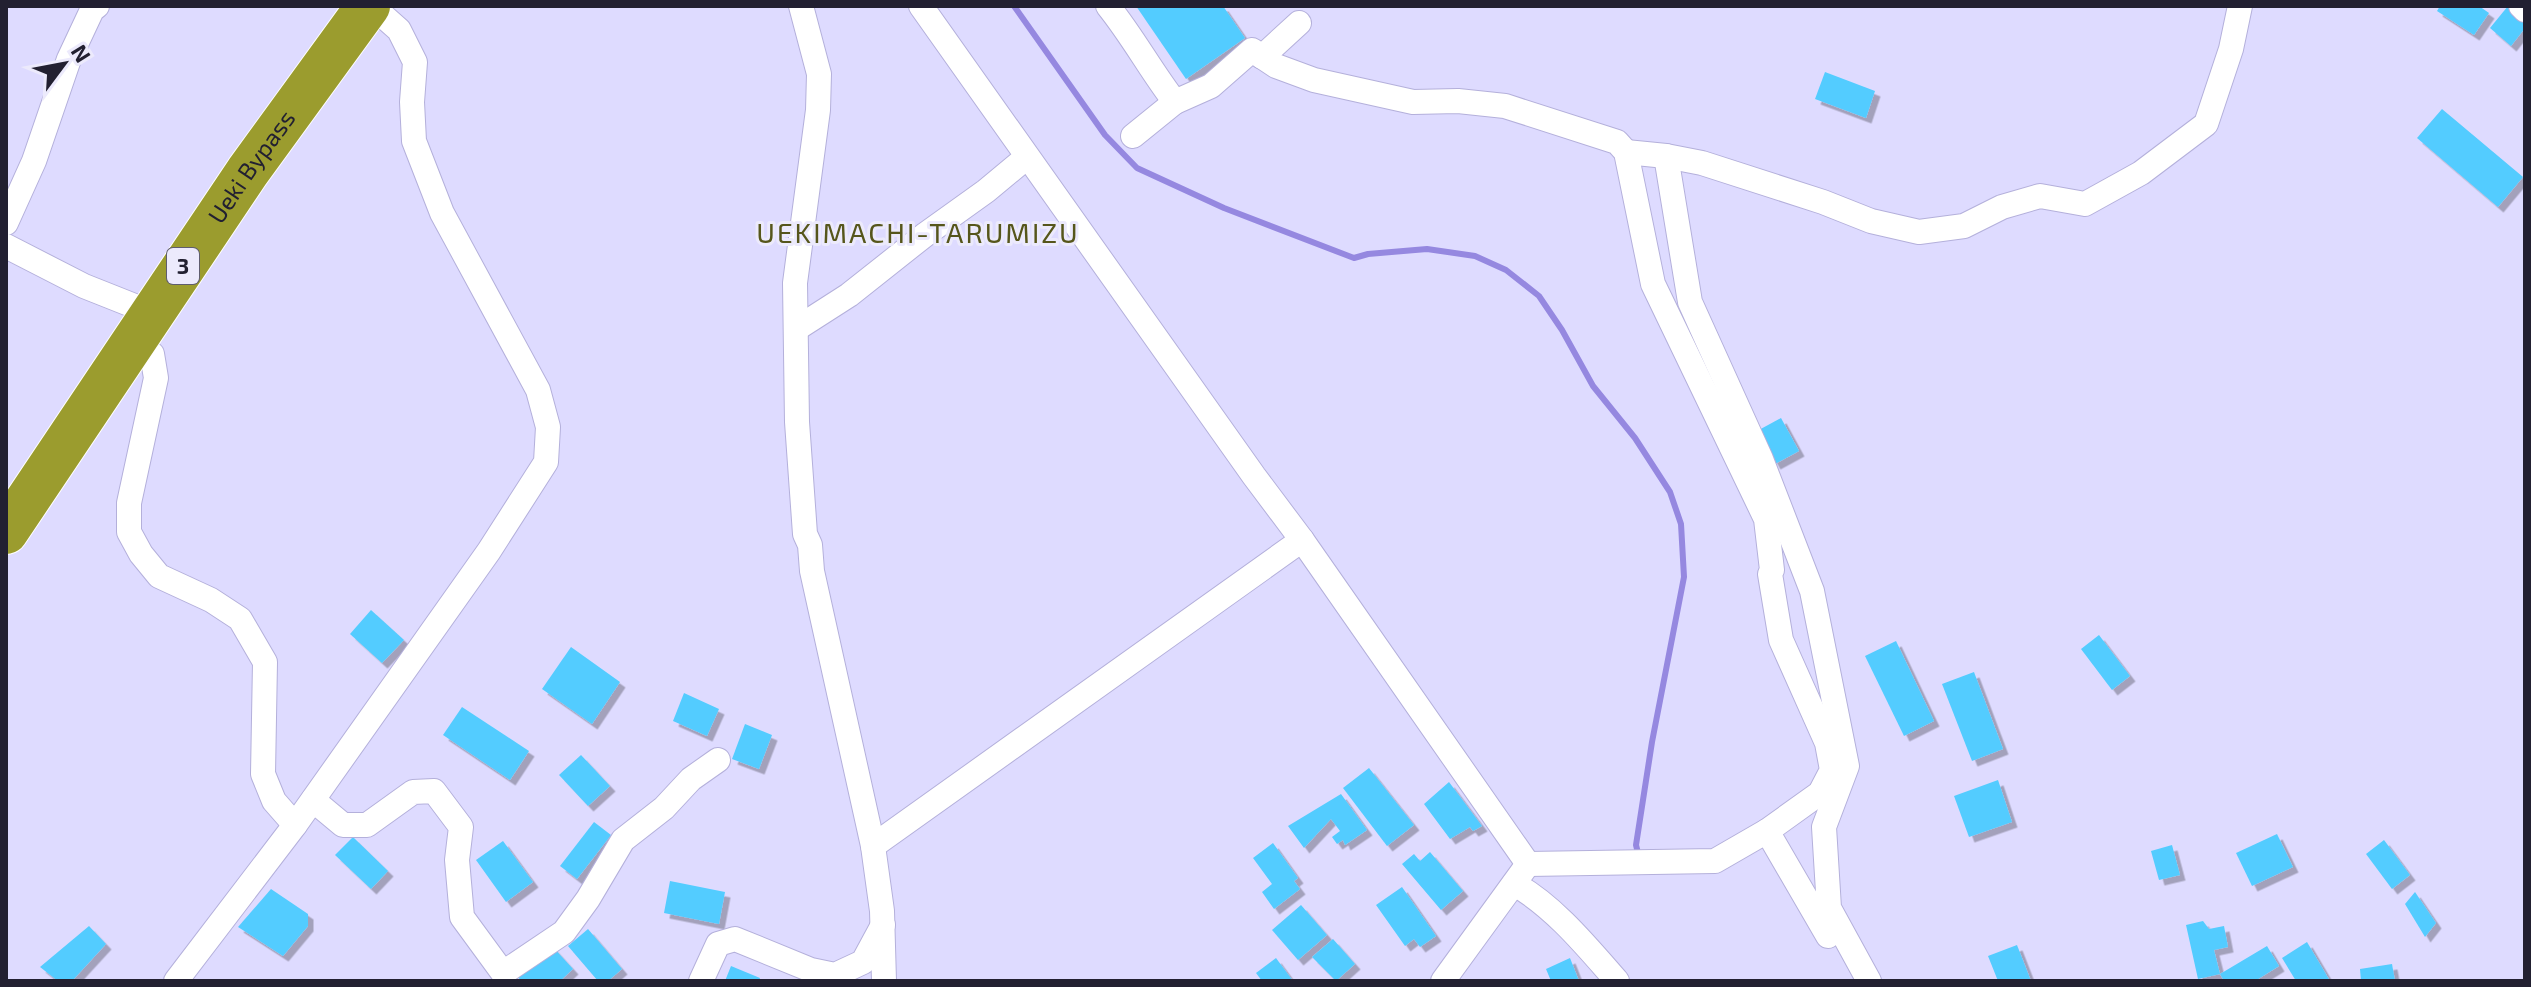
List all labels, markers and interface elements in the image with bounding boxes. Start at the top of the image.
north arrow [24,24,104,104]
text: N [67,39,97,66]
street label: Ueki Bypass [201,104,300,228]
district label: UEKIMACHI-TARUMIZU [756,215,1080,249]
road number: 3 [167,248,199,284]

